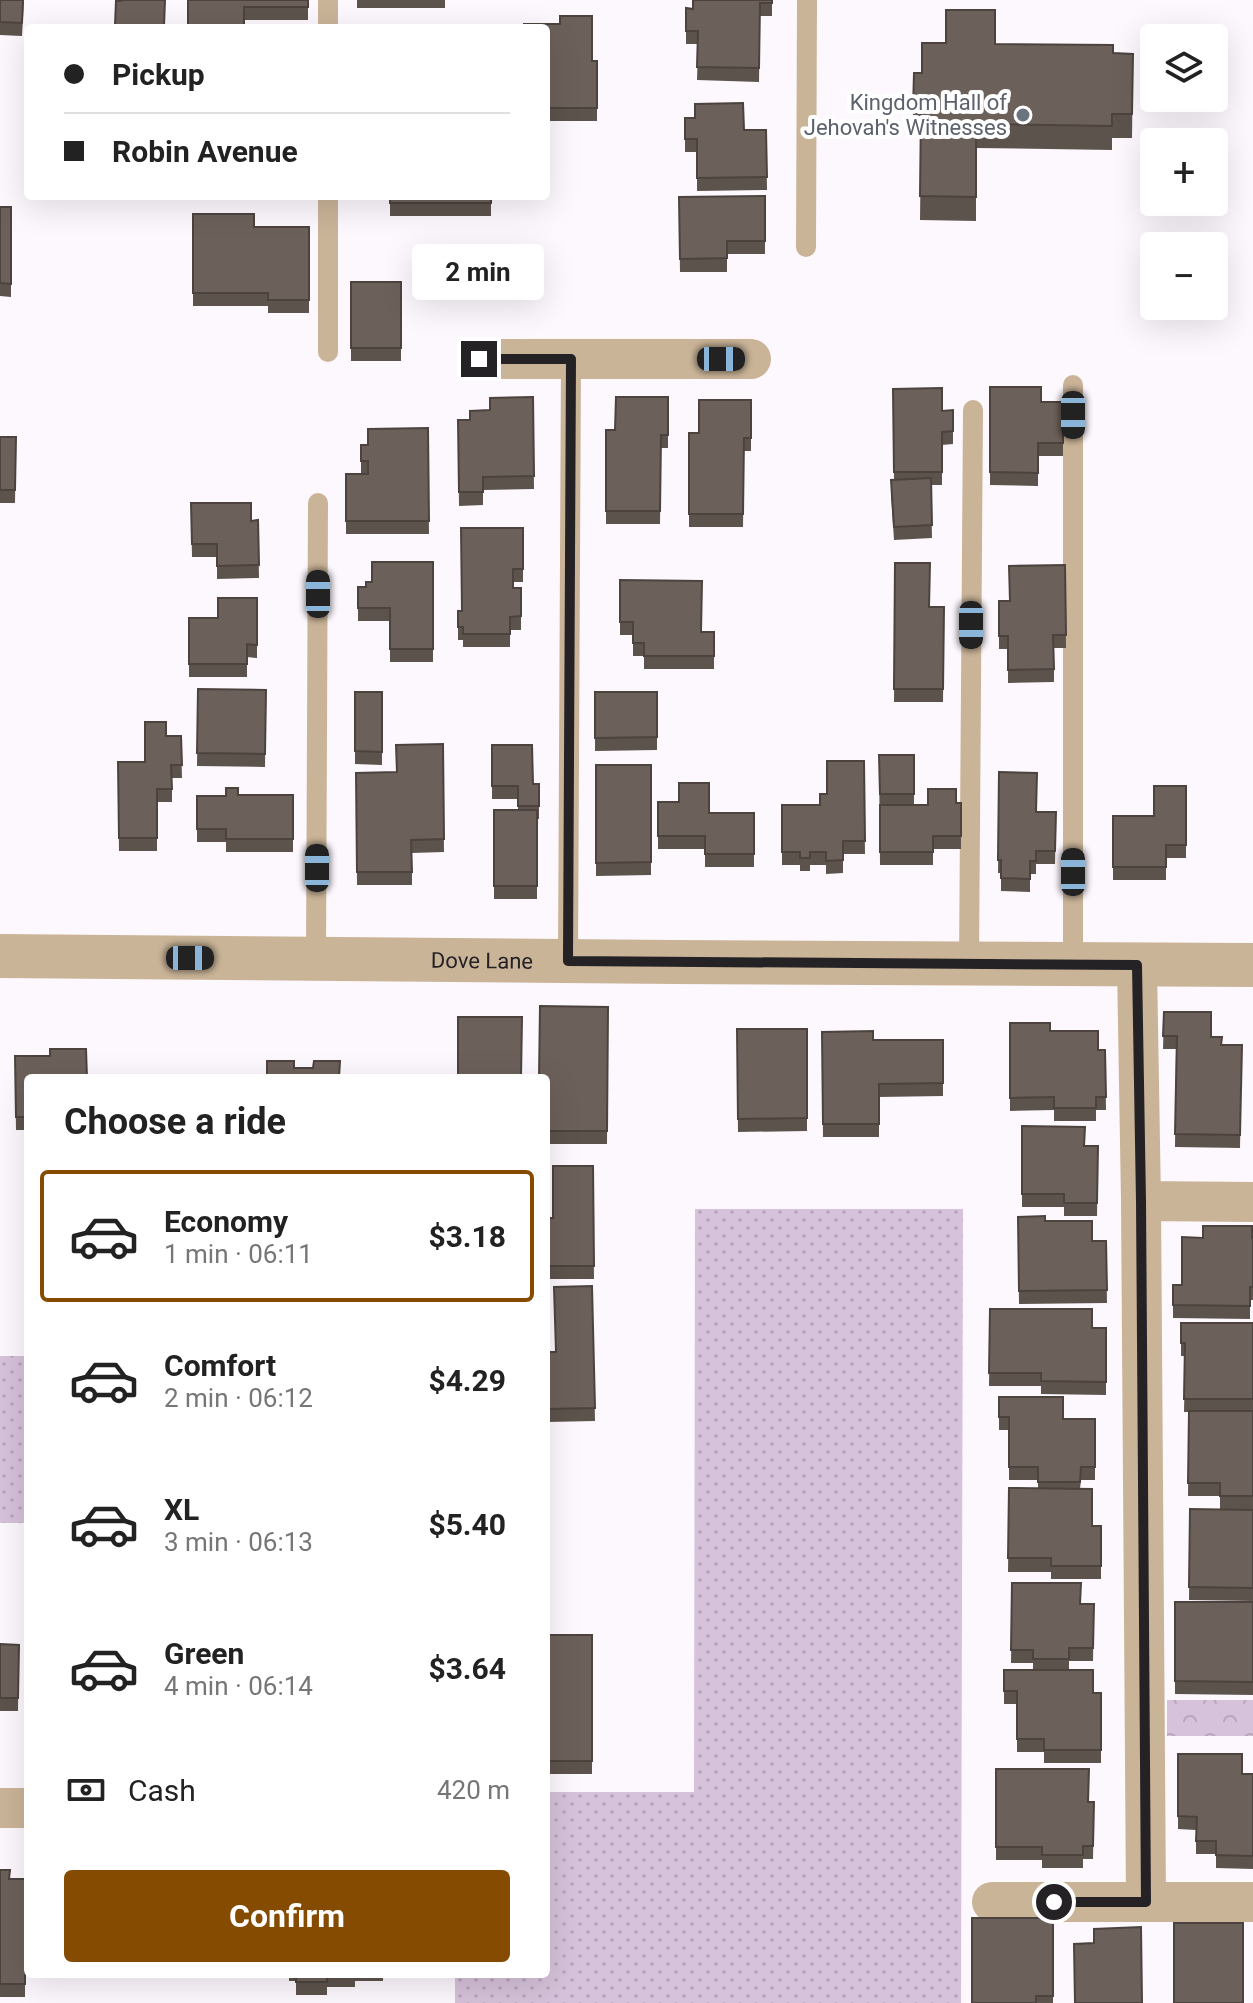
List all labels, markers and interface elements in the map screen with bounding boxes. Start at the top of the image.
map controls [1140,24,1228,320]
button: layers [1140,24,1228,112]
text: Pickup [112,57,205,92]
place label: Kingdom Hall of Jehovah's Witnesses [804,90,1007,140]
marker: Kingdom Hall of Jehovah's Witnesses [1014,106,1032,124]
button: + [1140,128,1228,216]
text: Robin Avenue [112,134,298,169]
button: − [1140,232,1228,320]
callout: 2 min [413,243,545,299]
text: 2 min [445,257,511,287]
route end [461,341,497,377]
car [697,347,745,371]
car [1061,391,1085,439]
car [306,570,330,618]
car [959,601,983,649]
car [305,844,329,892]
car [1061,848,1085,896]
car [166,946,214,970]
street label: Dove Lane [431,947,533,973]
text: Choose a ride [64,1101,286,1143]
icon: car [68,1200,140,1272]
text: Economy [164,1204,288,1239]
text: $3.18 [428,1219,506,1254]
text: 1 min · 06:11 [164,1239,313,1269]
icon: car [68,1344,140,1416]
text: Comfort [164,1348,276,1383]
text: $4.29 [428,1363,506,1398]
text: 2 min · 06:12 [164,1383,313,1413]
icon: car [68,1488,140,1560]
text: XL [164,1492,199,1527]
text: $5.40 [428,1507,506,1542]
text: 3 min · 06:13 [164,1527,313,1557]
icon: car [68,1632,140,1704]
text: Green [164,1636,244,1671]
text: $3.64 [428,1651,506,1686]
text: 4 min · 06:14 [164,1671,313,1701]
icon: cash [64,1768,108,1812]
text: Cash [128,1773,196,1808]
text: 420 m [437,1775,510,1805]
button: Confirm [64,1870,510,1962]
route start [1036,1884,1072,1920]

